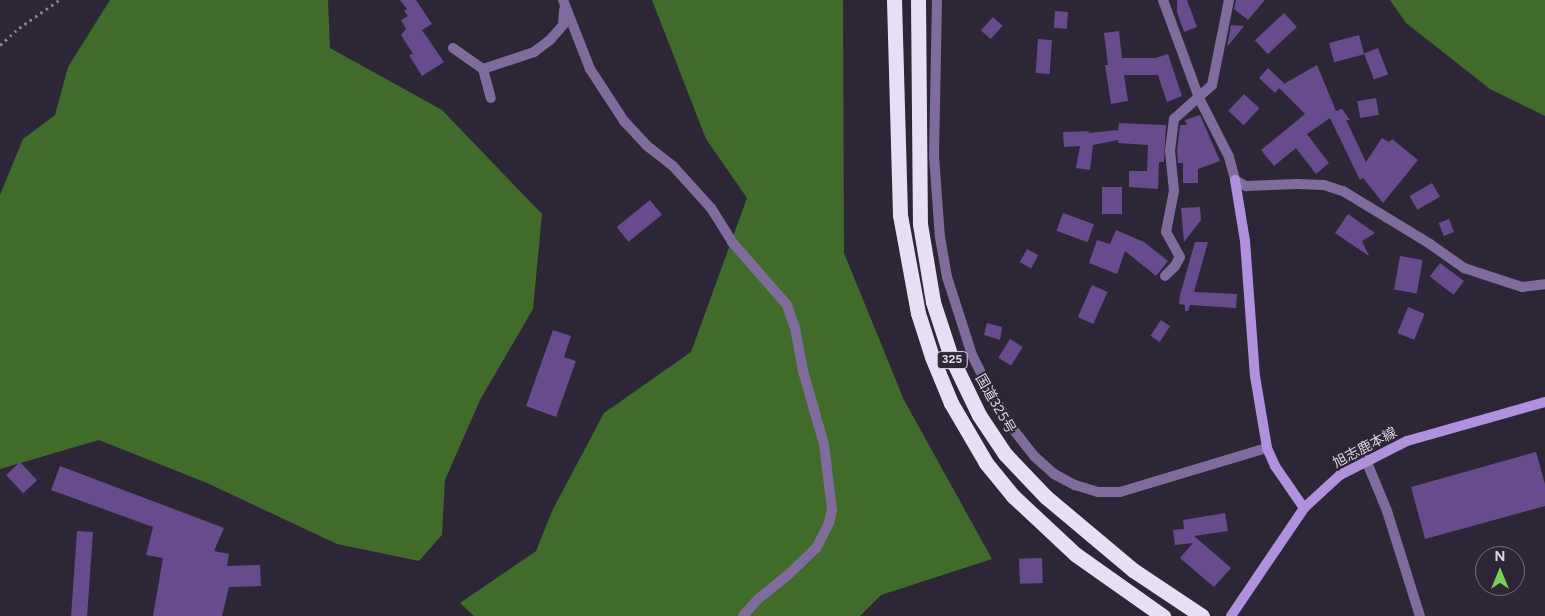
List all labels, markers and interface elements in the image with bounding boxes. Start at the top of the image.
road number: 325 [936,350,968,370]
street label: 国道325号 [971,371,1019,437]
street label: 旭志鹿本線 [1330,424,1400,472]
north arrow [1475,546,1525,596]
text: N [1495,548,1505,565]

